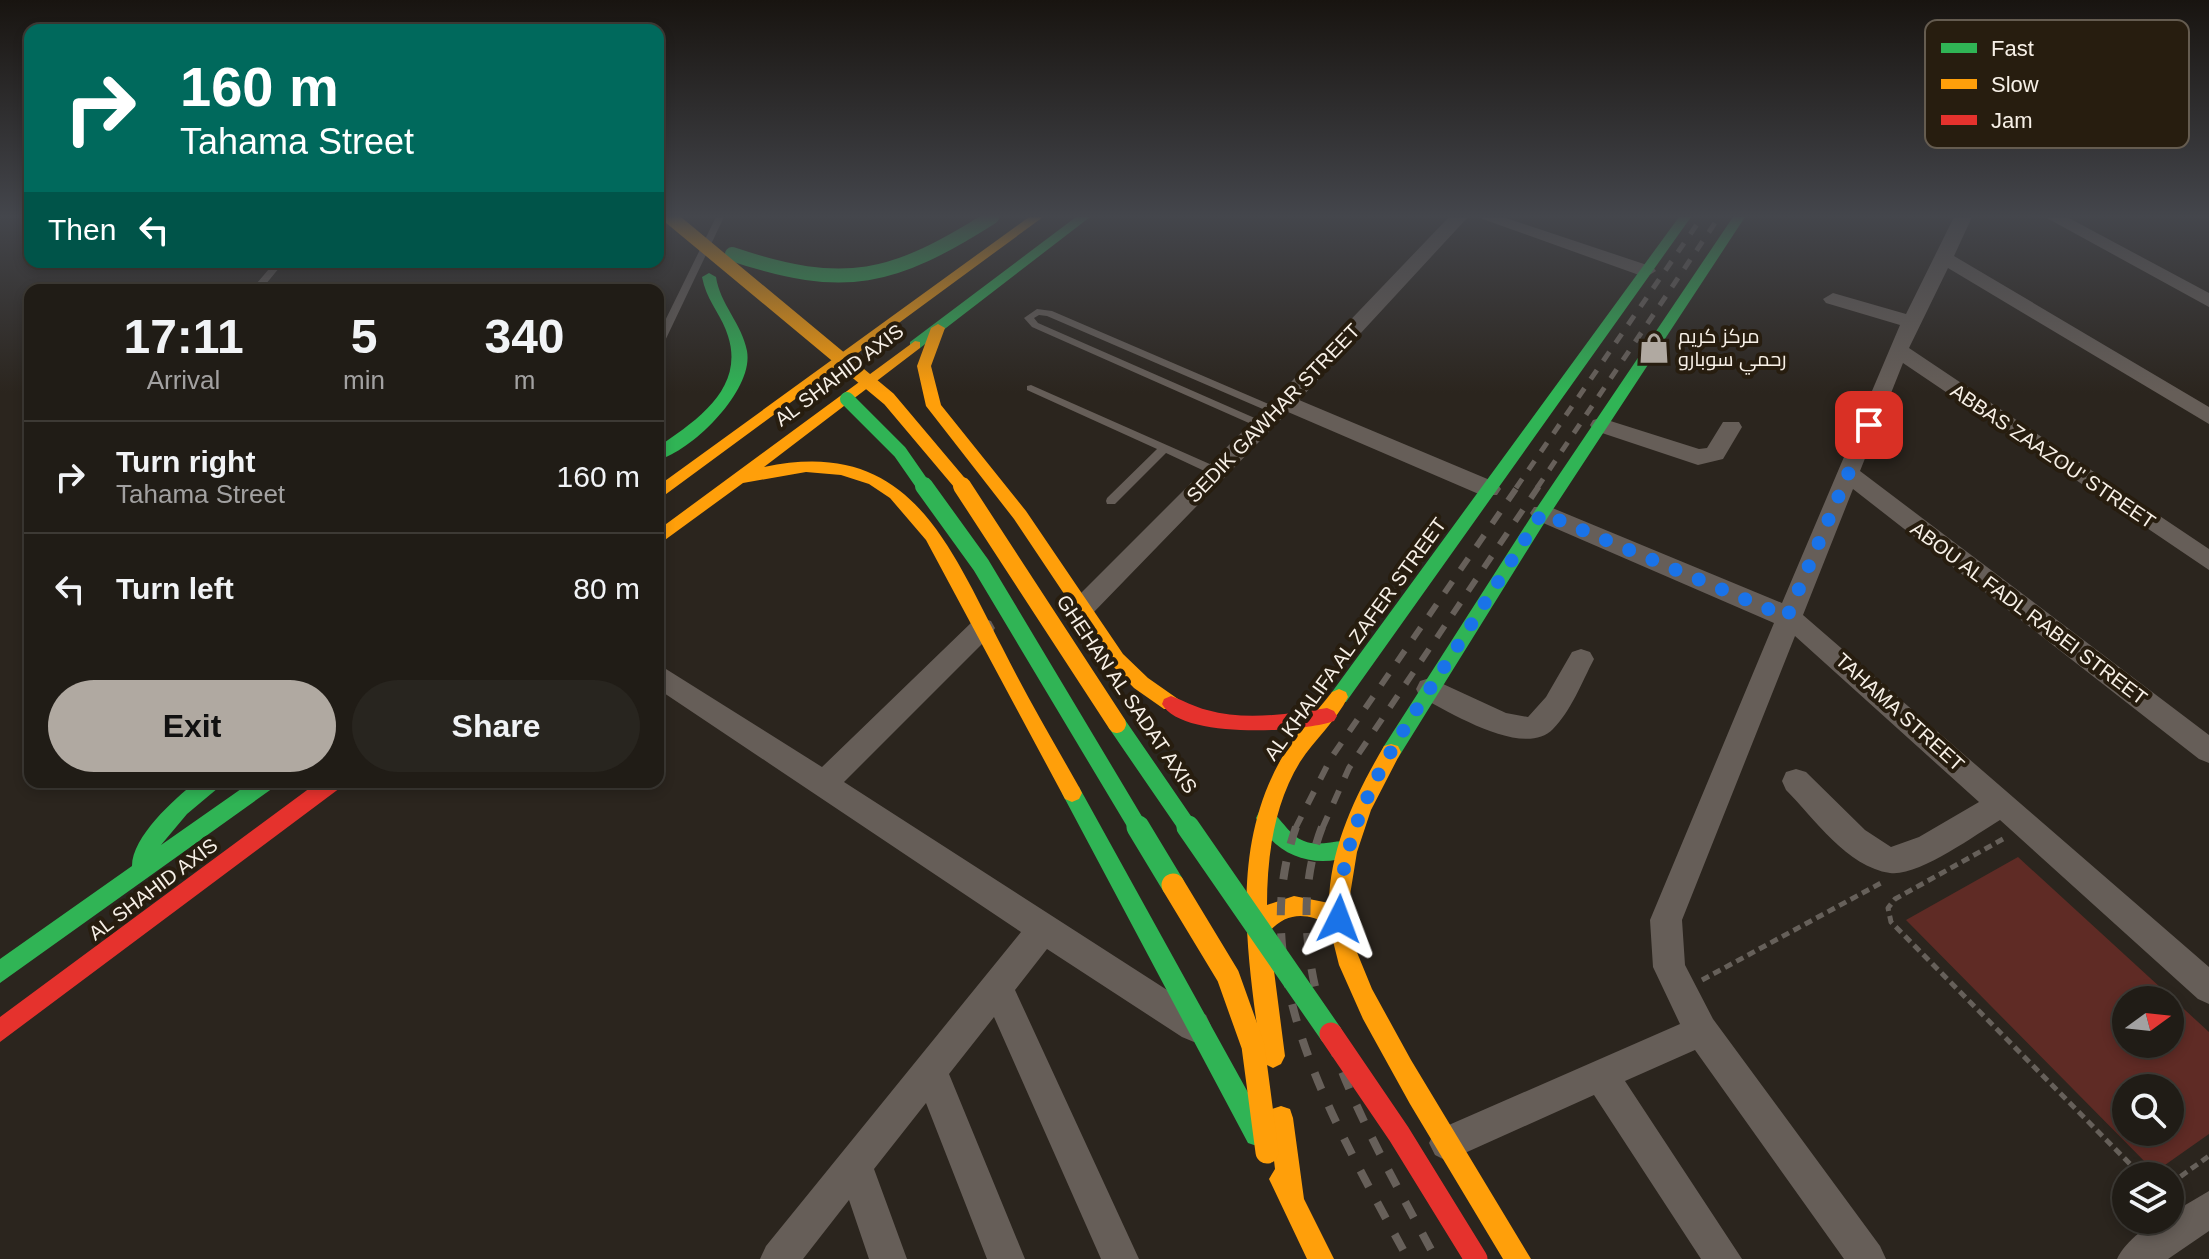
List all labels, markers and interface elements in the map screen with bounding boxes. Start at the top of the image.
legend [1925,20,2189,148]
text: Fast [1991,36,2034,61]
text: 160 m [180,55,339,118]
icon: right [48,56,152,160]
text: Slow [1991,72,2039,97]
text: Jam [1991,108,2033,133]
text: Tahama Street [180,121,414,162]
icon: left [132,208,176,252]
text: Then [48,213,116,246]
text: 17:11 [123,310,244,363]
text: 5 [351,310,377,363]
text: 340 [484,310,565,363]
street label: SEDIK GAWHAR STREET [1182,319,1364,507]
street label: AL SHAHID AXIS [771,320,907,430]
place label: مركز كريم رحمي سوبارو [1678,325,1787,375]
shop icon: مركز كريم رحمي سوبارو [1637,331,1671,365]
text: Arrival [147,365,220,395]
text: min [343,365,385,395]
text: m [514,365,535,395]
street label: ABBAS ZAAZOU' STREET [1947,379,2159,533]
pin [1835,391,1903,459]
icon: arrive [1847,403,1891,447]
text: Turn right [116,445,255,478]
icon: right [48,455,92,499]
text: 160 m [557,460,640,493]
text: Tahama Street [116,479,285,509]
street label: AL KHALIFA AL ZAFER STREET [1260,514,1450,764]
street label: ABOU AL FADL RABEI STREET [1907,517,2151,709]
icon: left [48,567,92,611]
text: Turn left [116,572,234,605]
text: 80 m [573,572,640,605]
street label: GHEHAN AL SADAT AXIS [1052,591,1202,797]
street label: TAHAMA STREET [1831,649,1969,775]
button: Exit [48,680,336,772]
button: Share [352,680,640,772]
street label: AL SHAHID AXIS [85,834,221,944]
position arrow [1297,877,1381,961]
north arrow [2112,986,2184,1058]
map controls [2112,986,2184,1234]
button: search [2112,1074,2184,1146]
button: layers [2112,1162,2184,1234]

